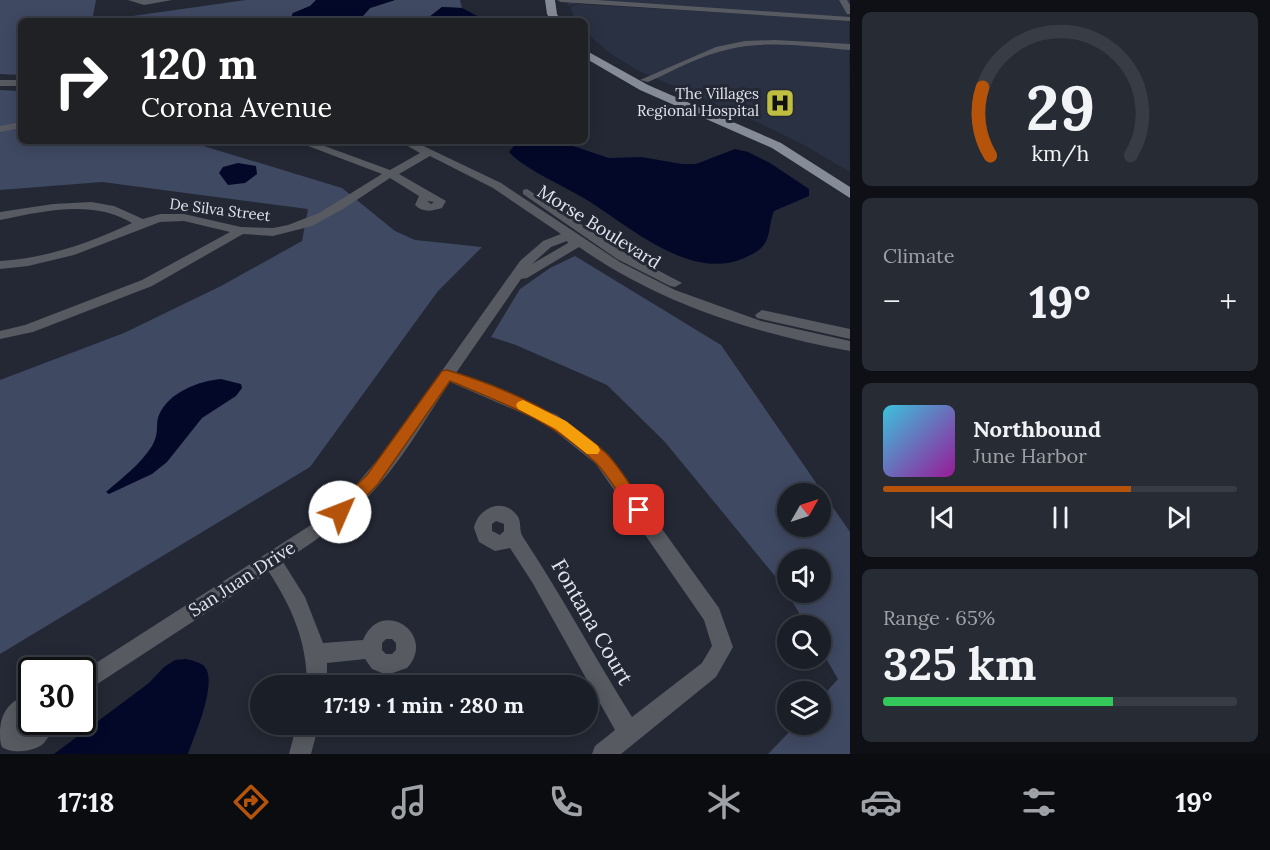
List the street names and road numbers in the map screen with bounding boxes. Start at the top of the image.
street label: Morse Boulevard [533,179,665,274]
street label: De Silva Street [169,194,272,225]
street label: San Juan Drive [184,535,300,622]
street label: Fontana Court [545,554,640,690]

